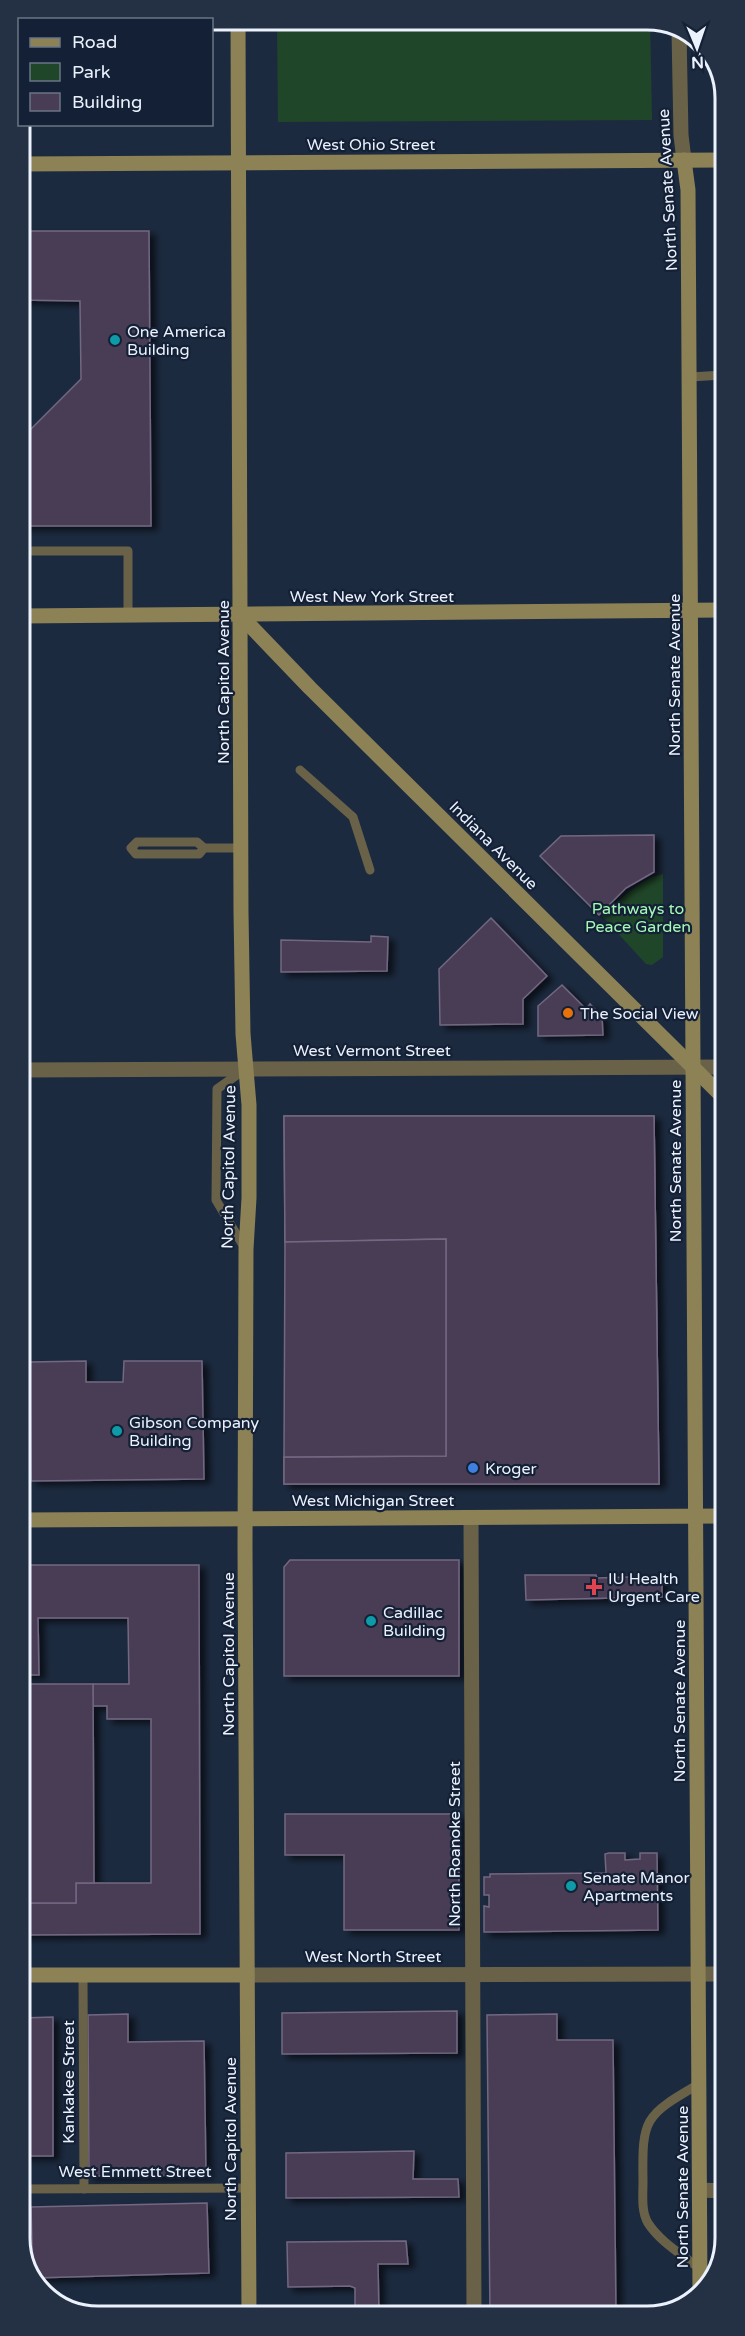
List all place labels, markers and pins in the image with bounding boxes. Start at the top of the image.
place label: One America Building [127,322,226,360]
marker: One America Building [108,333,122,347]
place label: The Social View [580,1004,699,1024]
marker: The Social View [561,1006,575,1020]
place label: Gibson Company Building [129,1413,259,1451]
marker: Gibson Company Building [110,1424,124,1438]
place label: Kroger [485,1459,537,1479]
marker: Kroger [466,1461,480,1475]
place label: IU Health Urgent Care [608,1569,700,1607]
marker: IU Health Urgent Care [585,1578,603,1596]
place label: Cadillac Building [383,1603,446,1641]
marker: Cadillac Building [364,1614,378,1628]
place label: Senate Manor Apartments [583,1868,691,1906]
marker: Senate Manor Apartments [564,1879,578,1893]

